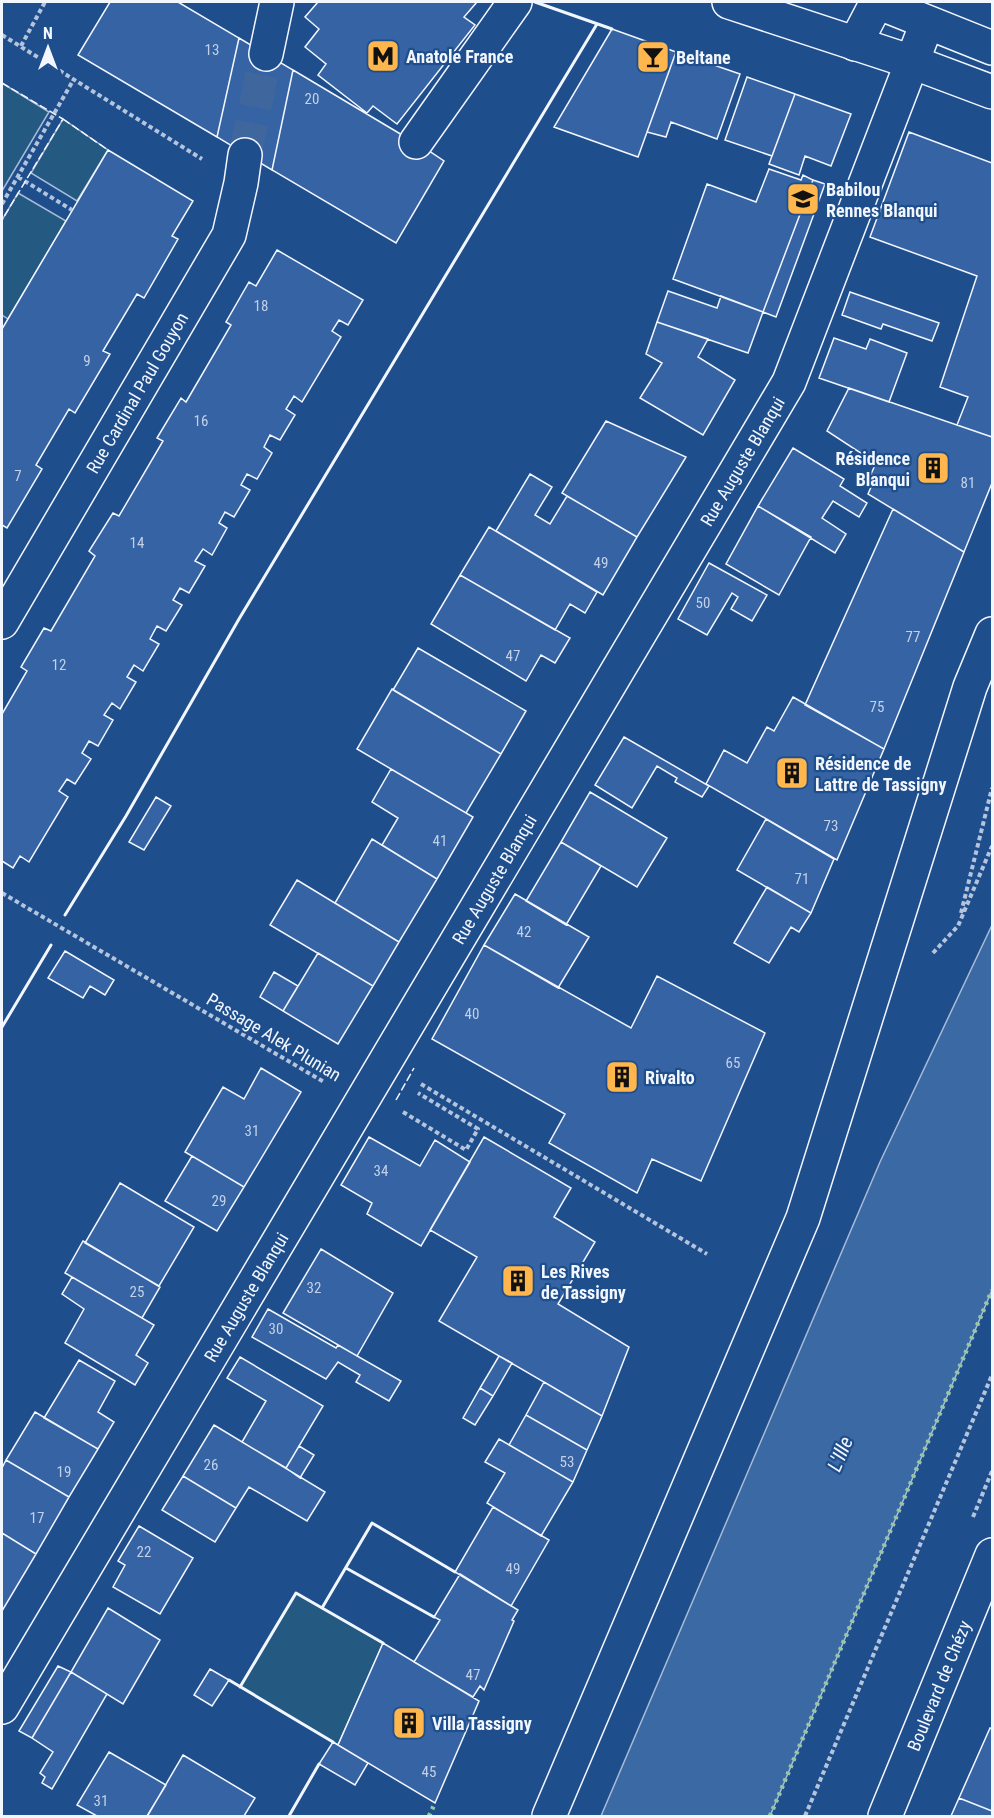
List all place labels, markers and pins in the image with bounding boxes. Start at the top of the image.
metro station icon: Anatole France [365,38,401,74]
bar icon: Beltane [635,39,671,75]
place label: Anatole France [406,46,514,67]
place label: Beltane [676,47,731,68]
place label: Babilou Rennes Blanqui [826,179,938,221]
school or university icon: Babilou Rennes Blanqui [785,181,821,217]
place label: Résidence Blanqui [835,448,910,490]
building icon: Résidence Blanqui [915,450,951,486]
place label: Résidence de Lattre de Tassigny [815,753,946,795]
building icon: Résidence de Lattre de Tassigny [774,755,810,791]
building icon: Rivalto [604,1059,640,1095]
place label: Rivalto [645,1067,695,1088]
place label: Les Rives de Tassigny [541,1261,626,1303]
building icon: Les Rives de Tassigny [500,1263,536,1299]
building icon: Villa Tassigny [391,1705,427,1741]
place label: Villa Tassigny [432,1713,532,1734]

